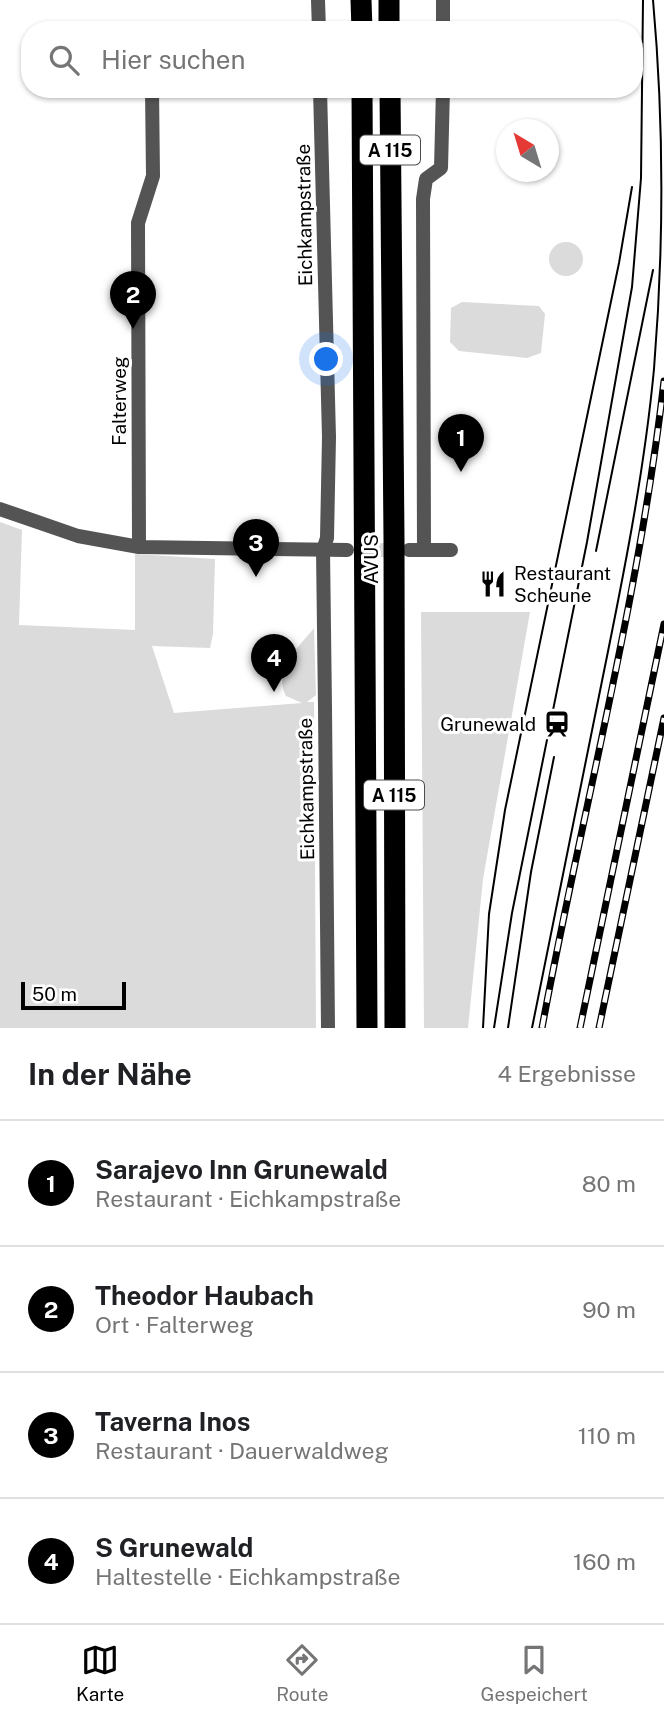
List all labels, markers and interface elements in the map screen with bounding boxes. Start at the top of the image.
search box [21,21,643,98]
icon: search [45,41,83,79]
text: Hier suchen [101,44,246,75]
north arrow [496,119,559,182]
road number: A 115 [360,135,420,164]
street label: Eichkampstraße [292,144,316,286]
pin: 2 [110,271,156,329]
your location [309,342,343,376]
street label: Falterweg [108,356,130,446]
pin: 1 [438,414,484,472]
pin: 3 [233,519,279,577]
street label: AVUS [360,534,382,584]
place label: Restaurant Scheune [514,562,611,606]
restaurant icon: Restaurant Scheune [478,569,508,599]
pin: 4 [251,634,297,692]
station icon: Grunewald [542,709,572,739]
place label: Grunewald [440,713,536,735]
street label: Eichkampstraße [294,718,318,860]
road number: A 115 [364,780,424,810]
scale bar [21,979,126,1011]
text: 50 m [32,983,77,1005]
text: In der Nähe [28,1056,192,1092]
text: 4 Ergebnisse [497,1060,636,1087]
text: Sarajevo Inn Grunewald [95,1154,388,1185]
text: 1 [46,1170,56,1197]
text: 80 m [582,1170,636,1197]
text: Restaurant · Eichkampstraße [95,1185,401,1212]
text: Theodor Haubach [95,1280,314,1311]
text: 2 [44,1296,58,1323]
text: 90 m [582,1296,636,1323]
text: Ort · Falterweg [95,1311,254,1338]
text: Taverna Inos [95,1406,250,1437]
text: 3 [43,1422,59,1449]
text: 110 m [578,1422,636,1449]
text: Restaurant · Dauerwaldweg [95,1437,389,1464]
text: S Grunewald [95,1532,253,1563]
text: 4 [43,1548,59,1575]
text: 160 m [573,1548,636,1575]
text: Haltestelle · Eichkampstraße [95,1563,401,1590]
tab: Karte [76,1641,124,1705]
tab: Route [276,1641,329,1705]
tab: Gespeichert [481,1641,588,1705]

